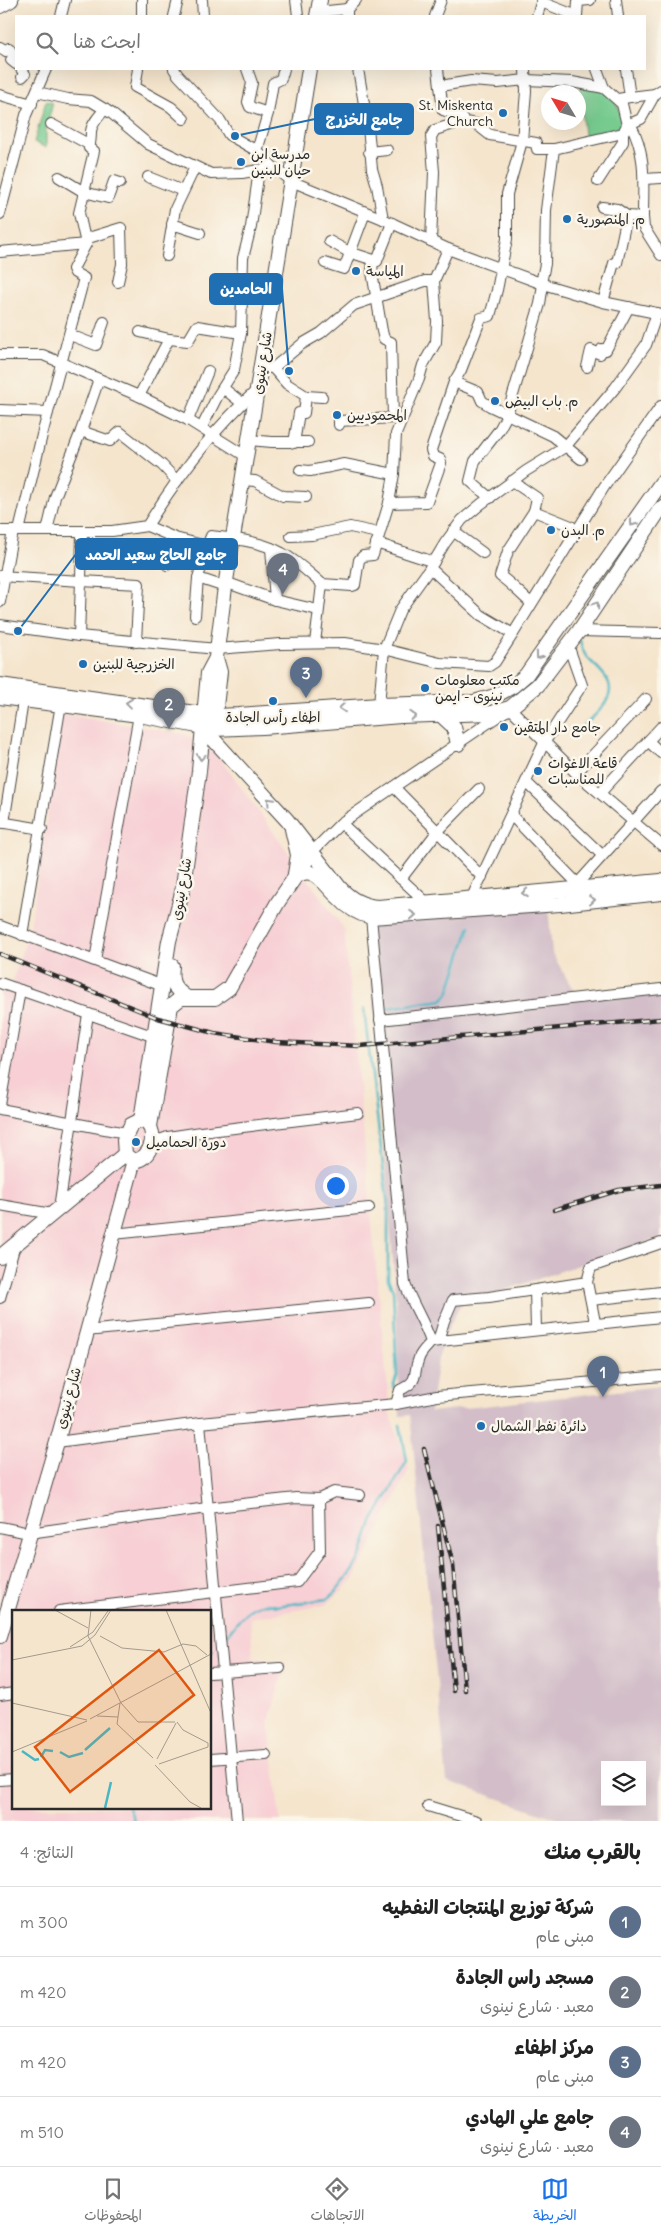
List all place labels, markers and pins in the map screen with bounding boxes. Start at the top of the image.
place label: St. Miskenta Church [418,96,493,130]
callout: جامع الخزرج [315,104,413,134]
marker: St. Miskenta Church [497,107,509,119]
place label: مدرسة ابن حيان للبنين [251,145,311,179]
marker: مدرسة ابن حيان للبنين [235,156,247,168]
place label: م. المنصورية [577,210,645,230]
marker: م. المنصورية [561,213,573,225]
place label: المياسة [366,262,404,280]
marker: المياسة [350,265,362,277]
callout: الحامدين [210,274,282,304]
place label: م. باب البيض [505,392,578,412]
marker: م. باب البيض [489,395,501,407]
place label: المحموديين [347,406,407,424]
marker: المحموديين [331,409,343,421]
place label: م. البدن [561,521,605,541]
marker: م. البدن [545,524,557,536]
callout: جامع الحاج سعيد الحمد [76,539,237,569]
pin: 4 [267,553,299,594]
place label: الخزرجية للبنين [93,655,175,673]
pin: 3 [290,657,322,698]
marker: الخزرجية للبنين [77,658,89,670]
place label: مكتب معلومات نينوى - ايمن [435,671,520,706]
marker: مكتب معلومات نينوى - ايمن [419,682,431,694]
pin: 2 [153,688,185,729]
marker: اطفاء رأس الجادة [267,695,279,707]
place label: اطفاء رأس الجادة [225,708,321,726]
place label: جامع دار المتقين [514,718,601,738]
marker: جامع دار المتقين [498,721,510,733]
place label: قاعة الاغوات للمناسبات [548,754,618,788]
marker: قاعة الاغوات للمناسبات [532,765,544,777]
place label: دورة الحماميل [146,1133,227,1151]
marker: دورة الحماميل [130,1136,142,1148]
pin: 1 [587,1356,619,1397]
place label: دائرة نفط الشمال [491,1417,587,1435]
marker: دائرة نفط الشمال [475,1420,487,1432]

